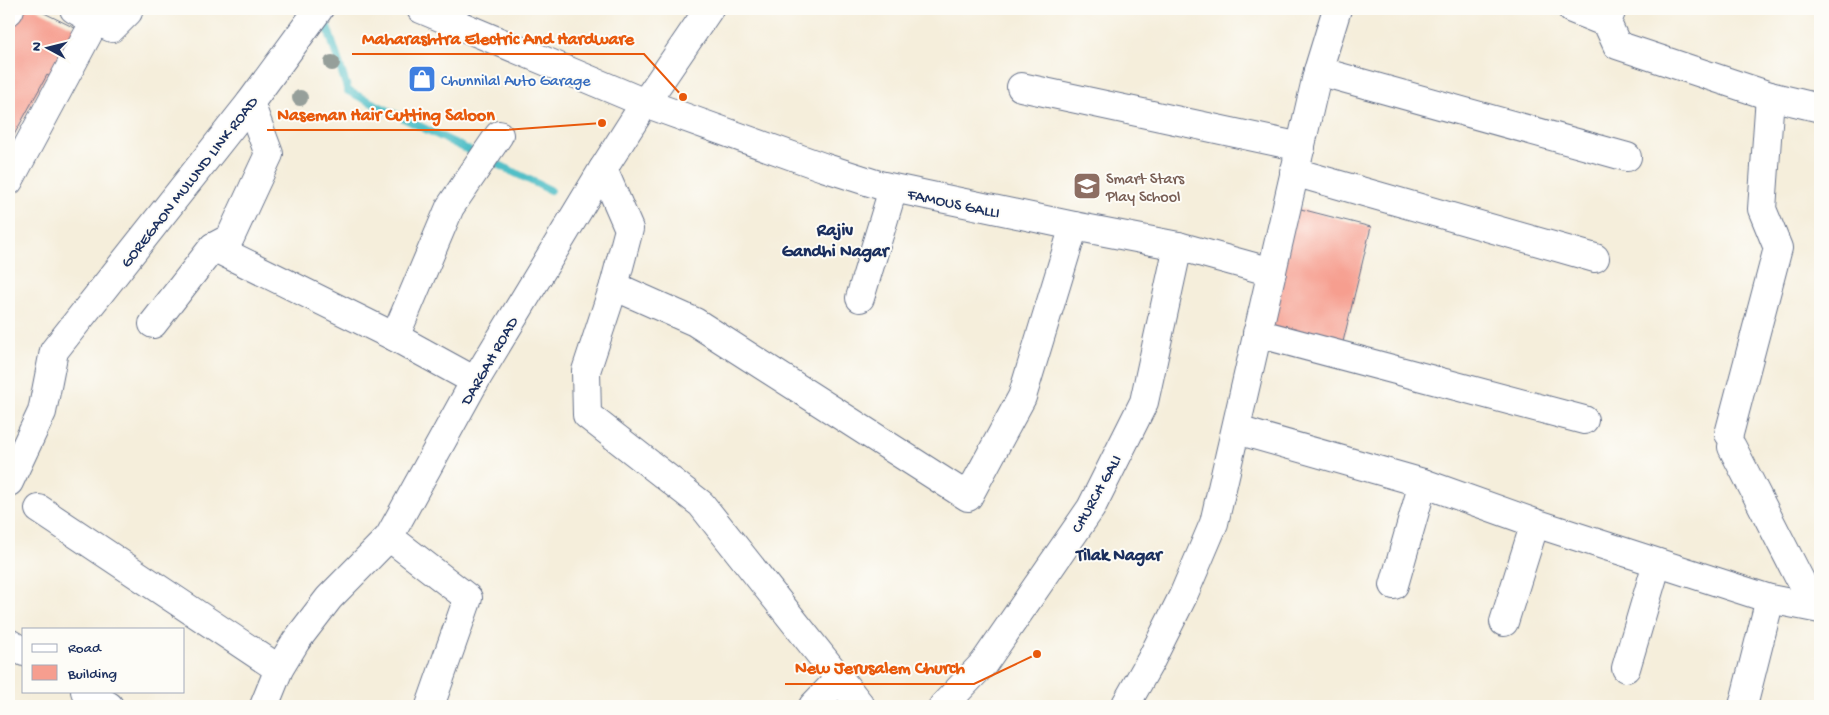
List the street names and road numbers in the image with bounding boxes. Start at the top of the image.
street label: GOREGAON MULUND LINK ROAD [118,93,264,273]
street label: FAMOUS GALLI [904,186,1001,224]
street label: DARGAH ROAD [458,314,524,410]
street label: CHURCH GALI [1069,452,1127,537]

